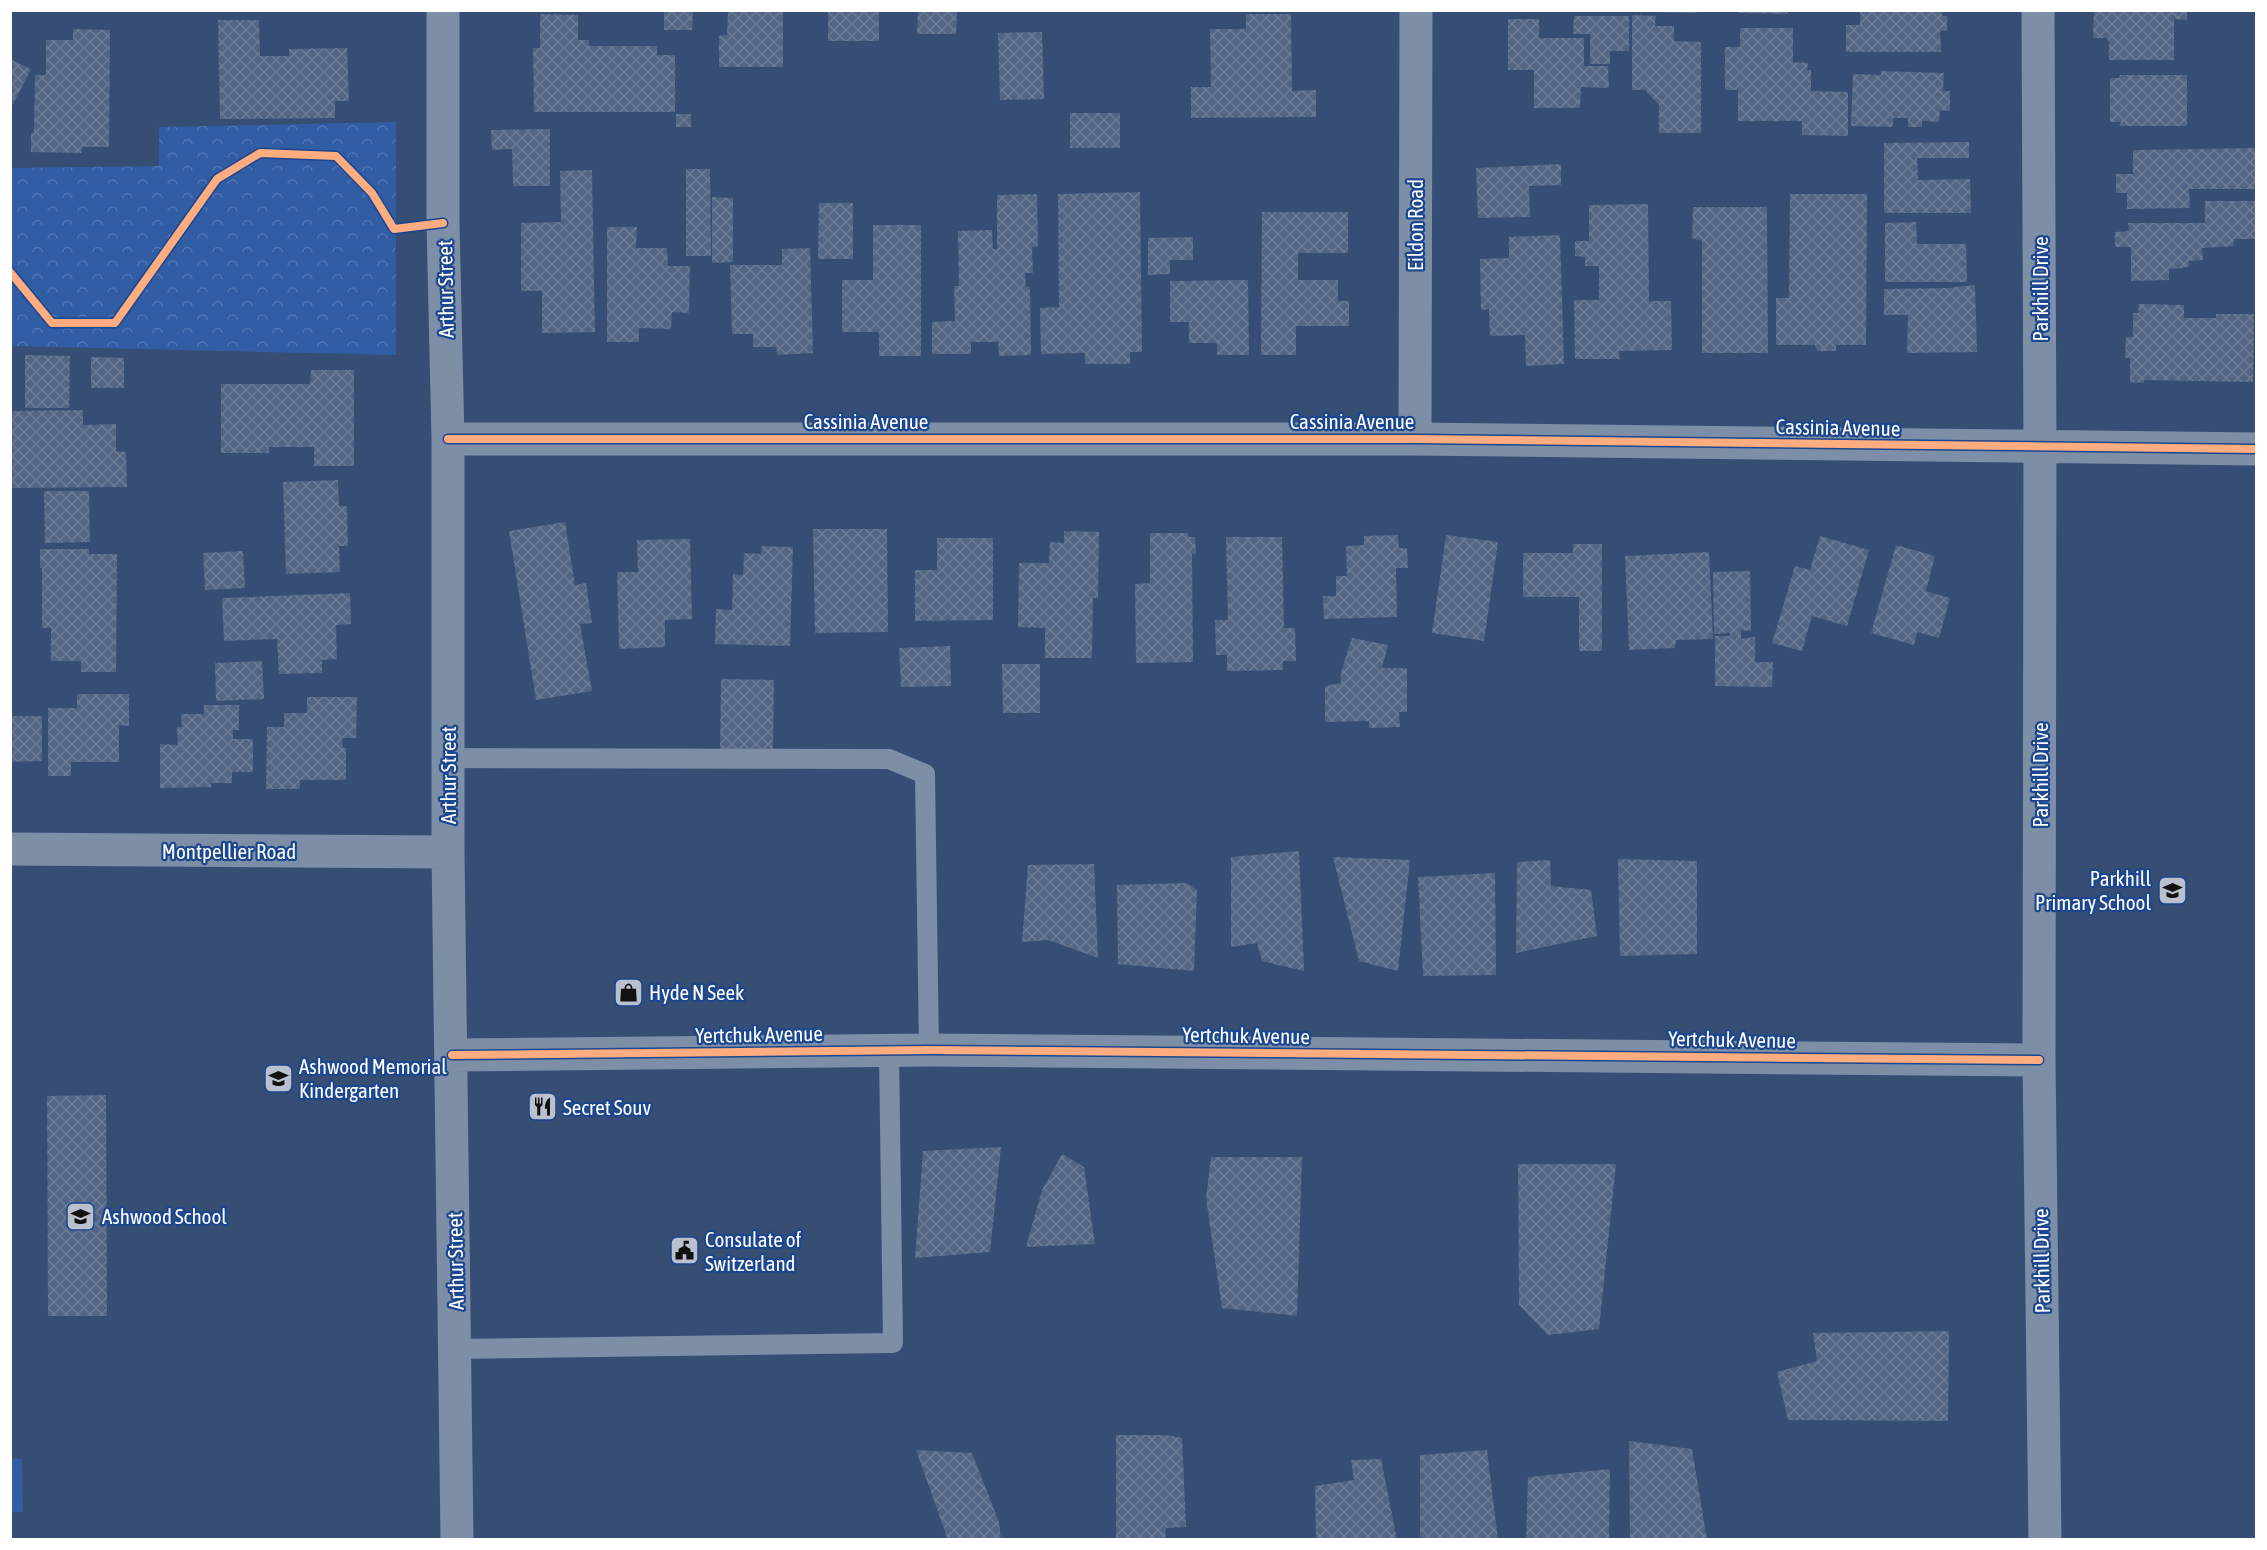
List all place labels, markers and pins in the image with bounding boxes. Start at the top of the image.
place label: Parkhill Primary School [2035,866,2151,914]
school or university icon: Parkhill Primary School [2156,874,2188,906]
shop icon: Hyde N Seek [612,976,644,1008]
place label: Hyde N Seek [649,980,744,1004]
place label: Ashwood Memorial Kindergarten [299,1054,447,1102]
school or university icon: Ashwood Memorial Kindergarten [262,1062,294,1094]
restaurant icon: Secret Souv [526,1091,558,1123]
place label: Secret Souv [563,1095,652,1119]
school or university icon: Ashwood School [65,1200,97,1232]
place label: Ashwood School [102,1204,227,1228]
place label: Consulate of Switzerland [705,1227,802,1275]
public building icon: Consulate of Switzerland [668,1235,700,1267]

